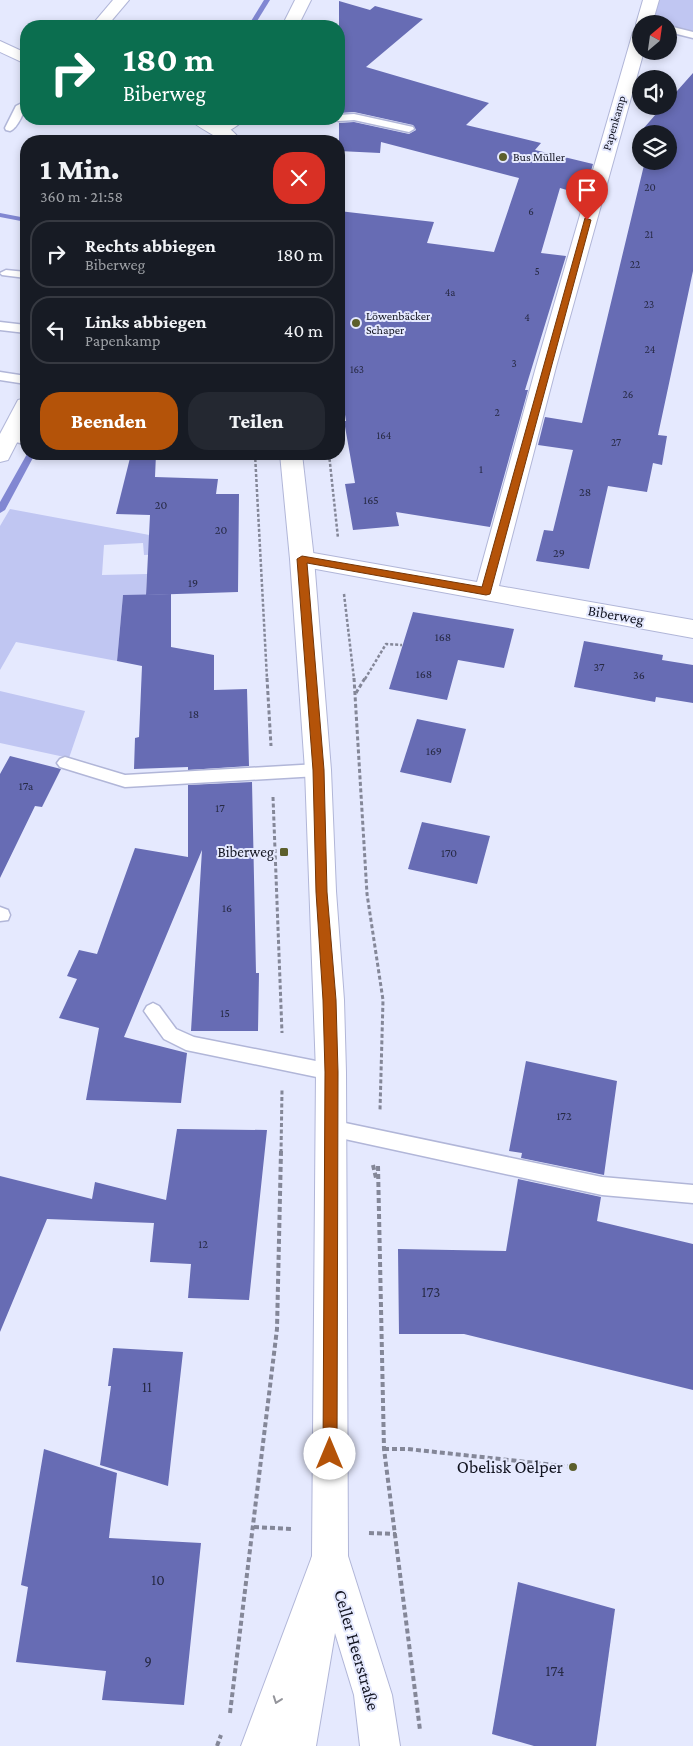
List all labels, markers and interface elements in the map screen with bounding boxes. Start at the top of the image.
north arrow [632,15,678,60]
map controls [632,15,677,170]
icon: right [40,40,105,105]
text: 180 m [123,40,214,79]
button: sound [632,70,677,115]
text: Biberweg [123,81,206,106]
street label: Papenkamp [599,94,629,152]
button: layers [632,125,677,170]
place label: Bus Müller [513,150,566,164]
marker: Bus Müller [497,151,509,163]
text: 1 Min. [40,152,120,185]
button: close [273,152,325,204]
pin [566,169,608,220]
icon: arrive [573,176,601,204]
house number: 20 [644,181,656,193]
text: 360 m · 21:58 [40,188,123,205]
house number: 6 [528,205,534,217]
house number: 21 [645,228,654,240]
text: Rechts abbiegen [85,235,216,256]
icon: right [42,240,70,268]
text: 180 m [277,244,323,265]
text: Biberweg [85,256,145,273]
house number: 22 [630,258,640,270]
house number: 5 [534,265,540,277]
house number: 4a [445,286,455,298]
house number: 23 [644,298,654,310]
place label: Löwenbäcker Schaper [366,309,431,337]
text: Links abbiegen [85,311,207,332]
house number: 4 [524,311,530,323]
icon: left [42,316,70,344]
marker: Löwenbäcker Schaper [350,317,362,329]
text: 40 m [284,320,323,341]
text: Papenkamp [85,332,160,349]
house number: 24 [645,343,656,355]
house number: 3 [511,357,517,369]
house number: 163 [350,363,364,375]
house number: 26 [623,388,633,400]
button: Beenden [40,392,178,450]
button: Teilen [188,392,325,450]
house number: 2 [494,406,500,418]
house number: 164 [377,429,392,441]
house number: 27 [611,436,621,448]
house number: 1 [479,462,483,476]
house number: 28 [579,485,591,499]
house number: 165 [363,493,379,507]
house number: 20 [155,498,167,512]
house number: 20 [215,523,227,537]
house number: 29 [553,546,565,560]
house number: 19 [188,576,198,590]
street label: Biberweg [587,602,645,629]
house number: 168 [435,630,451,644]
house number: 37 [593,660,605,674]
house number: 168 [416,667,432,681]
house number: 36 [633,668,645,682]
house number: 18 [189,707,199,721]
house number: 169 [426,744,442,758]
house number: 17a [19,779,34,793]
house number: 17 [215,801,225,815]
place label: Biberweg [217,844,274,861]
marker: Biberweg [278,846,290,858]
house number: 170 [441,846,457,860]
house number: 16 [222,901,232,915]
house number: 15 [220,1006,230,1020]
house number: 172 [556,1109,572,1123]
house number: 12 [198,1237,208,1251]
house number: 173 [422,1284,440,1300]
house number: 11 [142,1379,152,1395]
position arrow [303,1427,355,1479]
place label: Obelisk Oelper [457,1457,564,1477]
marker: Obelisk Oelper [567,1461,579,1473]
house number: 10 [151,1572,165,1588]
street label: Celler Heerstraße [330,1587,384,1713]
house number: 9 [144,1653,152,1669]
house number: 174 [545,1663,565,1679]
one-way arrow [273,1695,283,1704]

